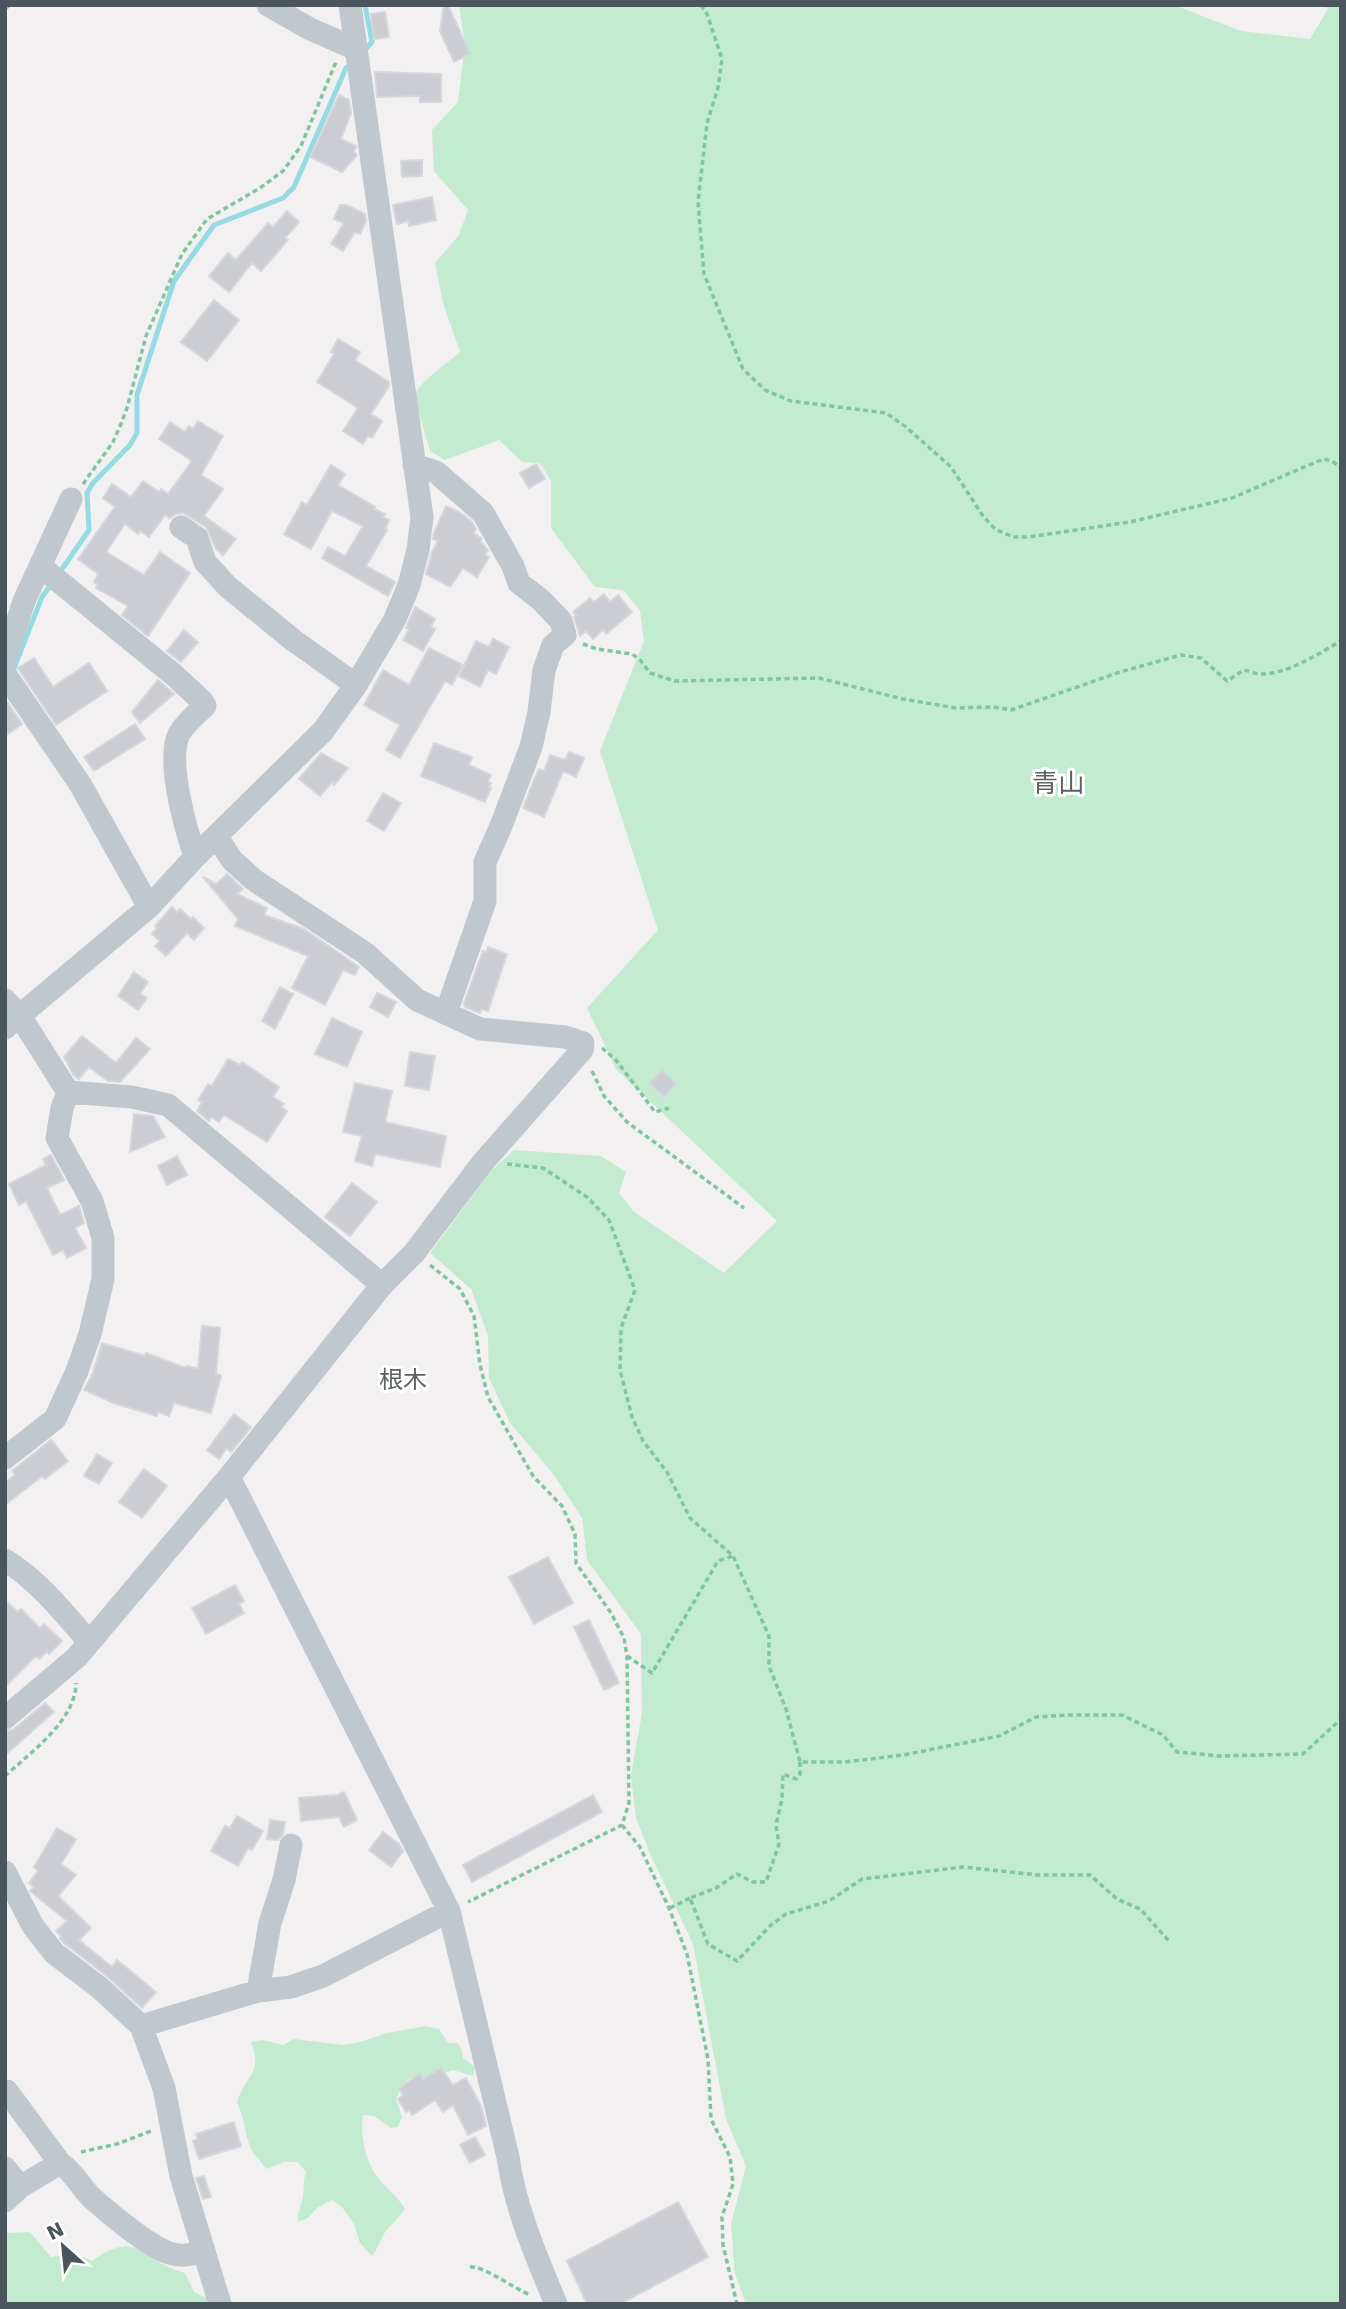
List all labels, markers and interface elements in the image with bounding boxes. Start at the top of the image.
district label: 青山 [1032,768,1084,798]
district label: 根木 [379,1366,427,1394]
north arrow [28,2211,98,2281]
text: N [43,2217,67,2244]

